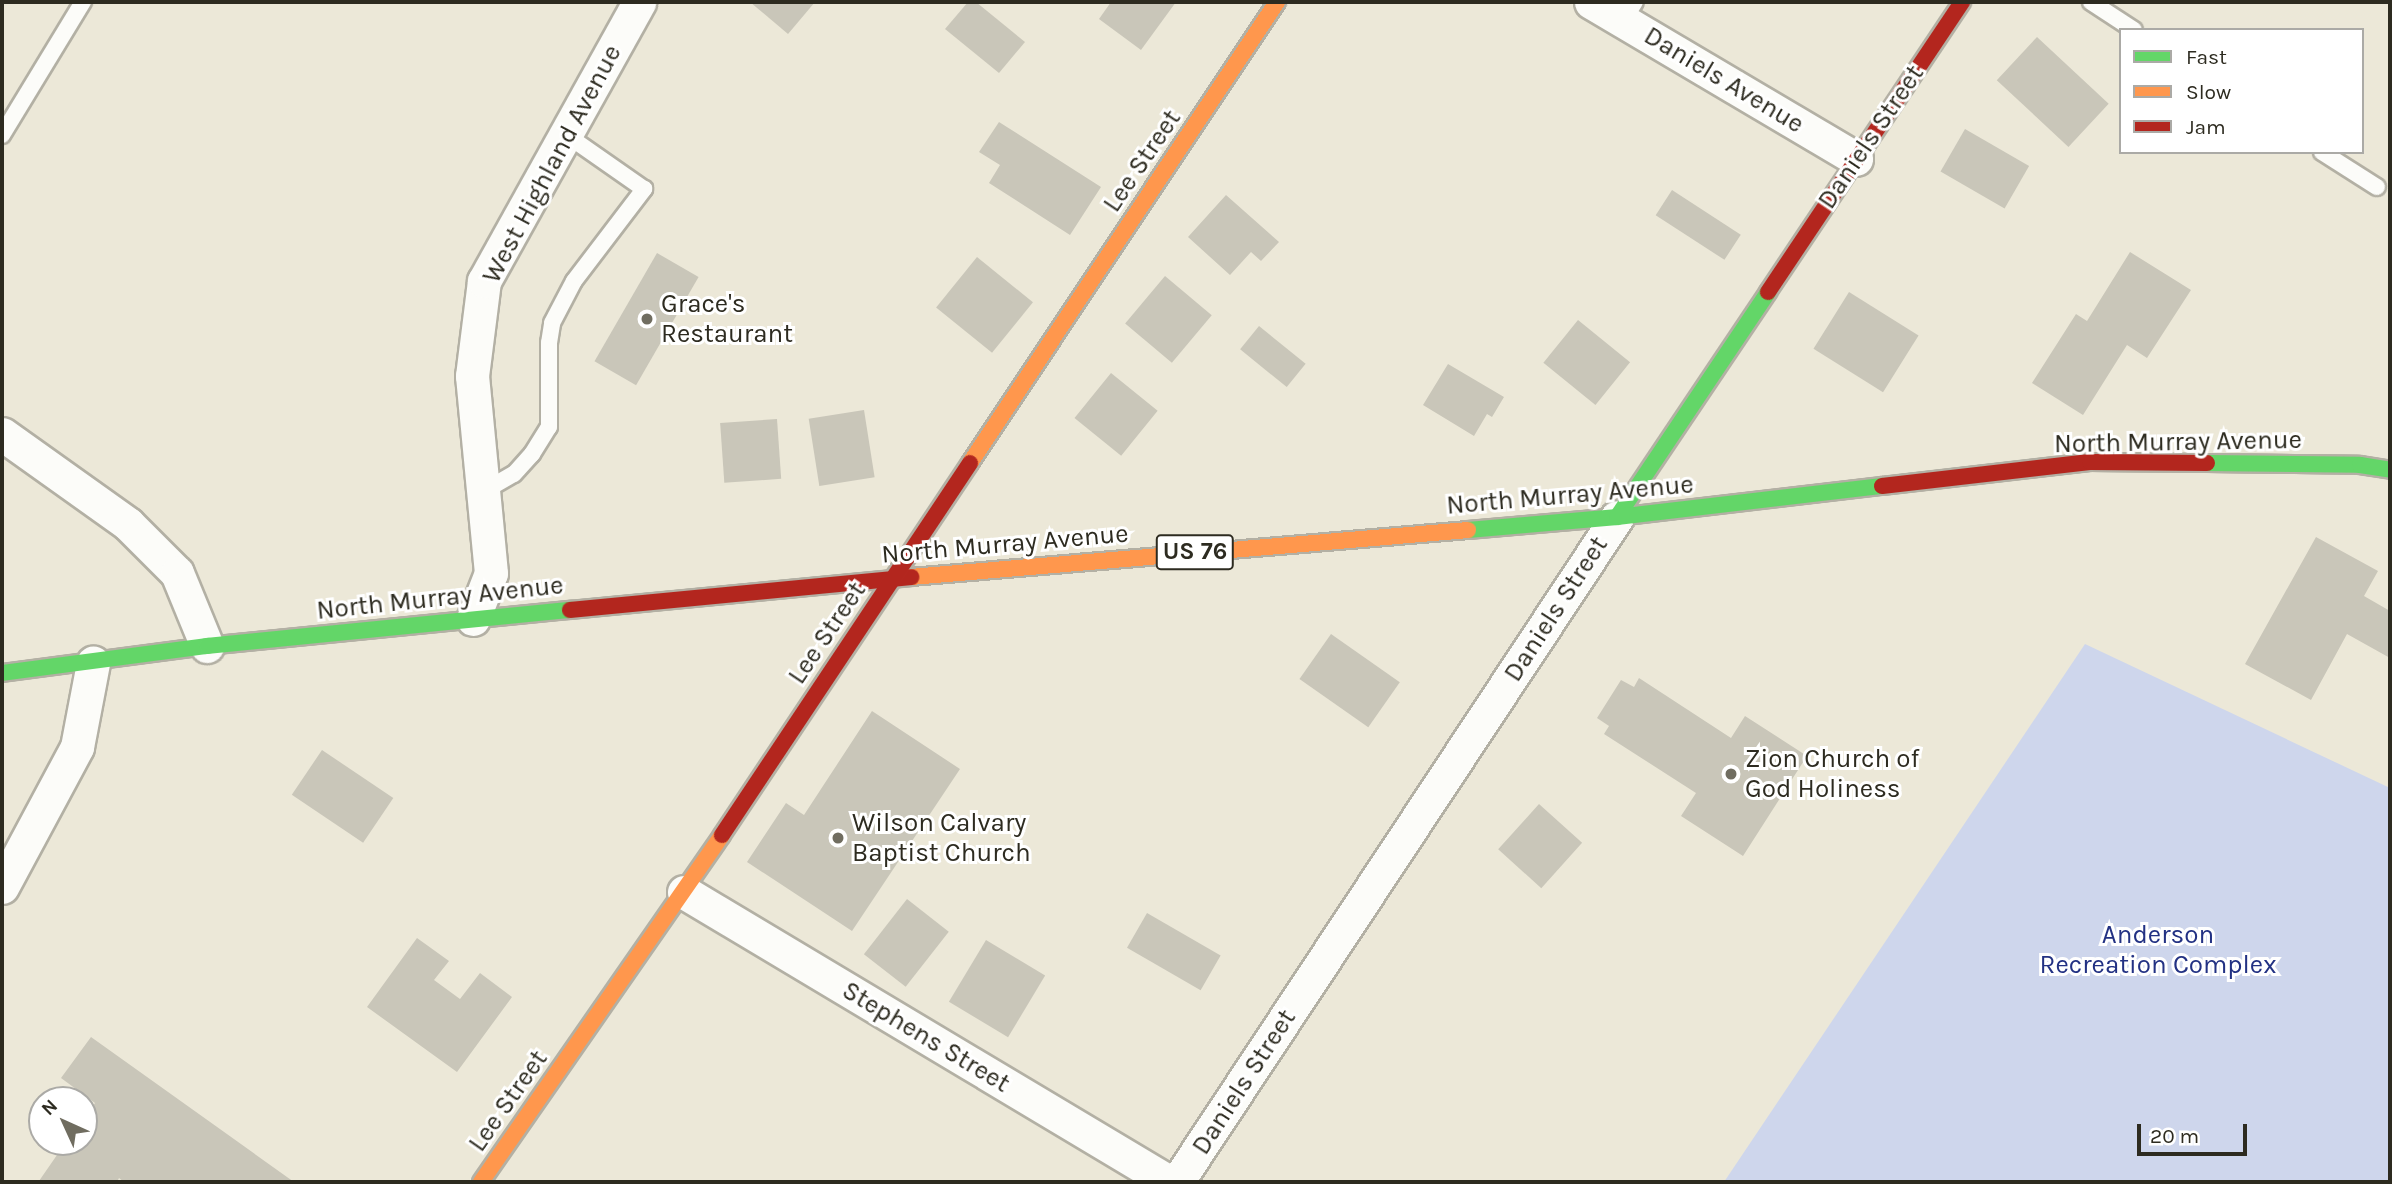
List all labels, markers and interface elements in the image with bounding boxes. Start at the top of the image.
street label: Daniels Avenue [1638,20,1810,140]
legend [2119,28,2364,154]
street label: West Highland Avenue [476,40,628,288]
text: Fast [2186,45,2227,69]
street label: Daniels Street [1811,59,1931,215]
text: Slow [2186,80,2231,104]
street label: Lee Street [1097,104,1187,218]
text: Jam [2186,115,2226,139]
place label: Grace's Restaurant [661,288,793,350]
marker: Grace's Restaurant [639,311,655,327]
street label: North Murray Avenue [2054,424,2302,460]
street label: North Murray Avenue [1445,469,1695,521]
street label: North Murray Avenue [880,518,1130,570]
street label: Daniels Street [1498,531,1614,687]
road number: US 76 [1155,532,1235,572]
street label: North Murray Avenue [315,570,565,626]
street label: Lee Street [782,576,872,690]
place label: Zion Church of God Holiness [1745,743,1919,804]
marker: Zion Church of God Holiness [1723,766,1739,782]
place label: Wilson Calvary Baptist Church [852,807,1031,868]
marker: Wilson Calvary Baptist Church [830,830,846,846]
park label: Anderson Recreation Complex [2040,919,2276,981]
street label: Stephens Street [837,975,1015,1099]
street label: Daniels Street [1186,1004,1302,1160]
street label: Lee Street [462,1044,554,1158]
north arrow [28,1086,98,1156]
text: N [37,1095,62,1120]
scale bar [2140,1110,2250,1154]
text: 20 m [2150,1124,2199,1148]

